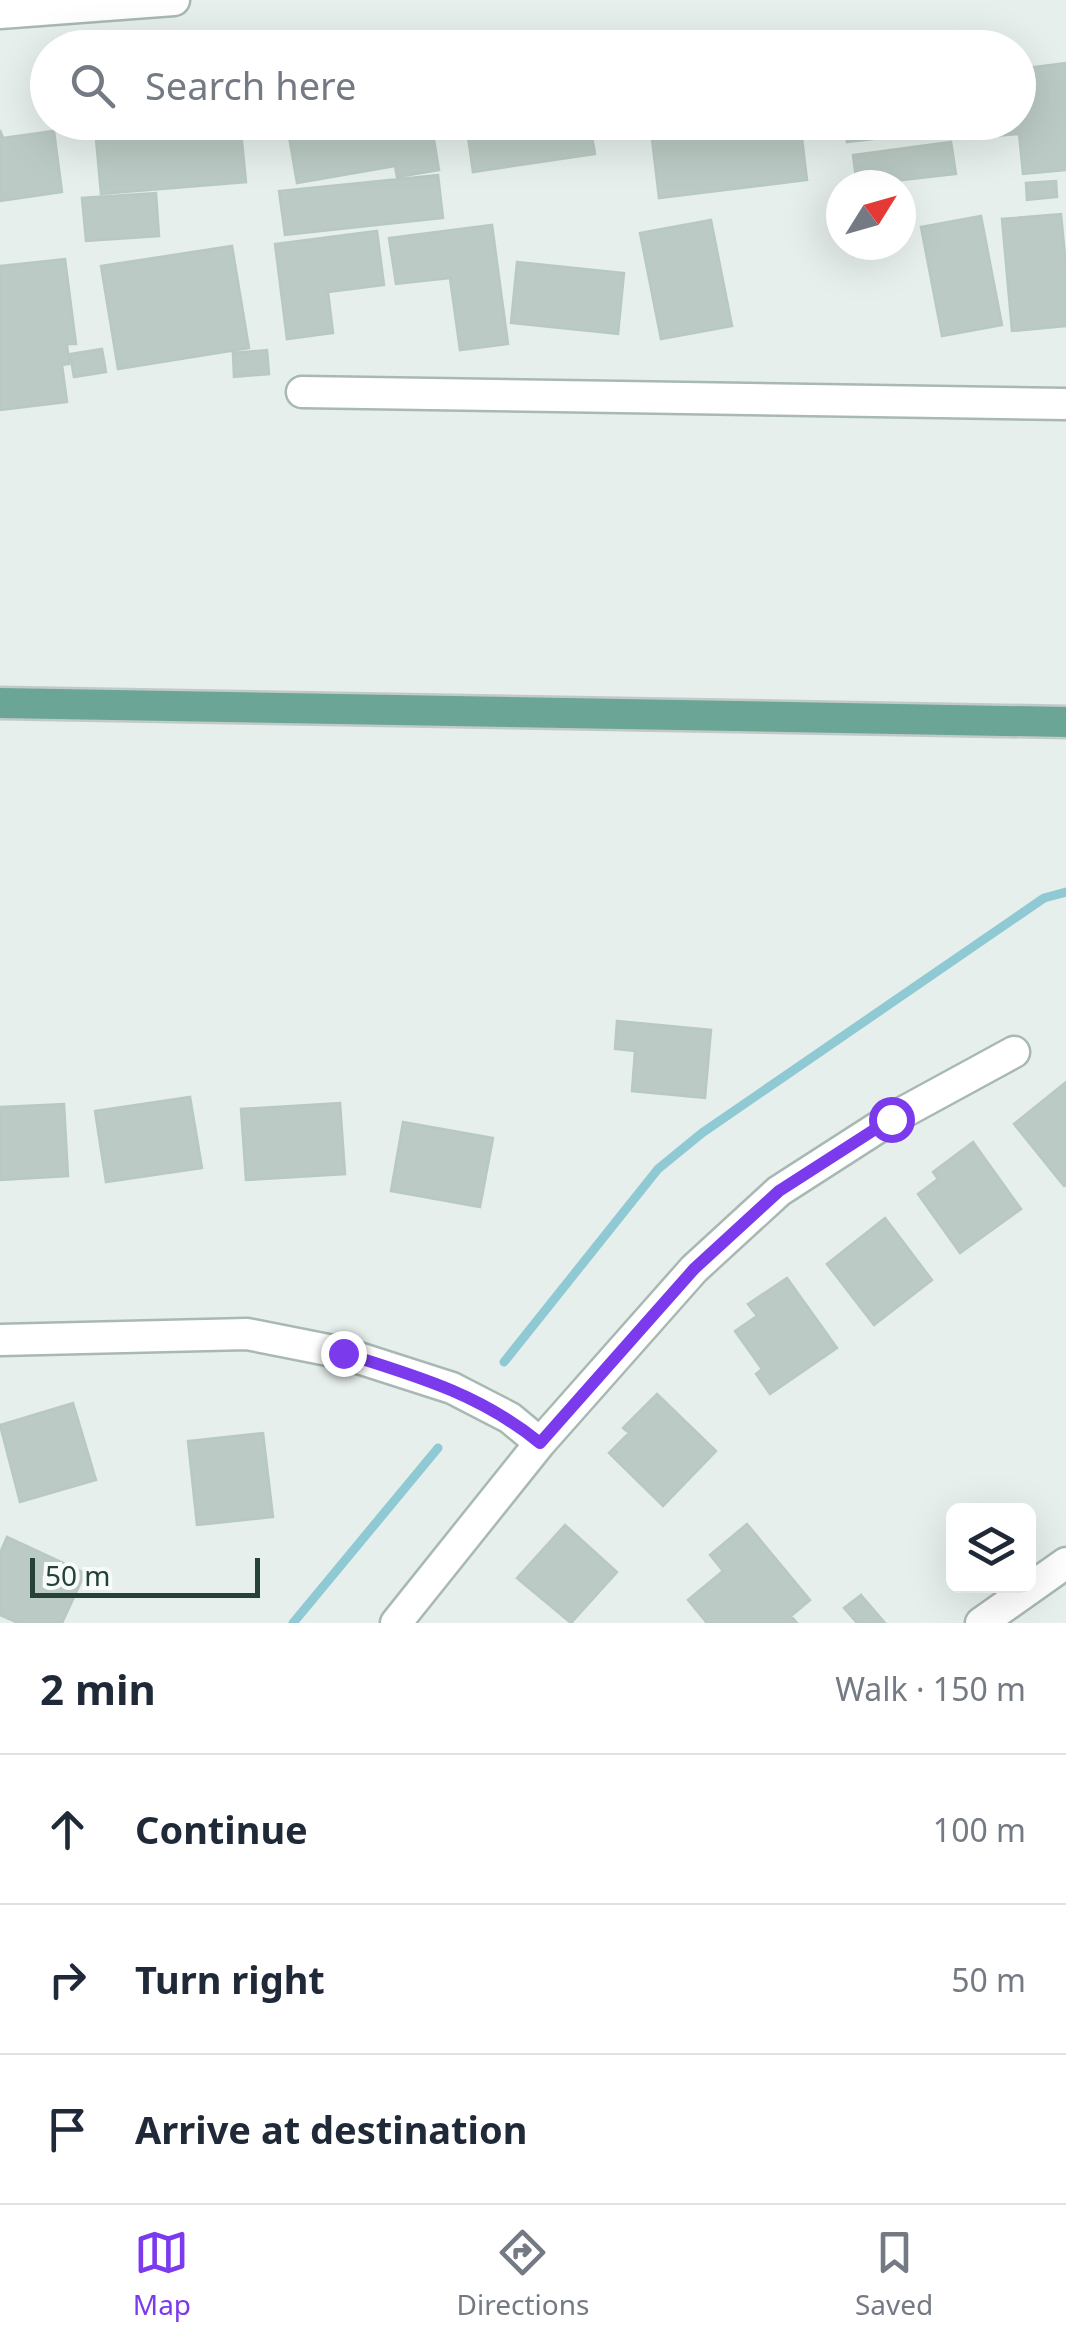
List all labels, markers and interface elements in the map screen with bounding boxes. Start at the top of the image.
search box [30,30,1036,140]
icon: search [65,58,120,113]
text: Search here [145,59,356,111]
north arrow [826,170,916,260]
route start [869,1097,915,1143]
route end [321,1331,367,1377]
map controls [946,1503,1036,1593]
button: layers [946,1503,1036,1593]
scale bar [30,1553,260,1598]
text: 50 m [45,1556,111,1594]
text: 2 min [40,1660,156,1717]
text: Walk · 150 m [835,1667,1026,1710]
icon: ahead [40,1802,95,1857]
text: Continue [135,1803,308,1855]
text: 100 m [933,1808,1026,1851]
icon: right [40,1952,95,2007]
text: Turn right [135,1953,325,2005]
text: 50 m [951,1958,1026,2001]
icon: arrive [40,2102,95,2157]
text: Arrive at destination [135,2103,527,2155]
tab: Map [133,2225,191,2323]
tab: Directions [457,2225,589,2323]
tab: Saved [855,2225,933,2323]

